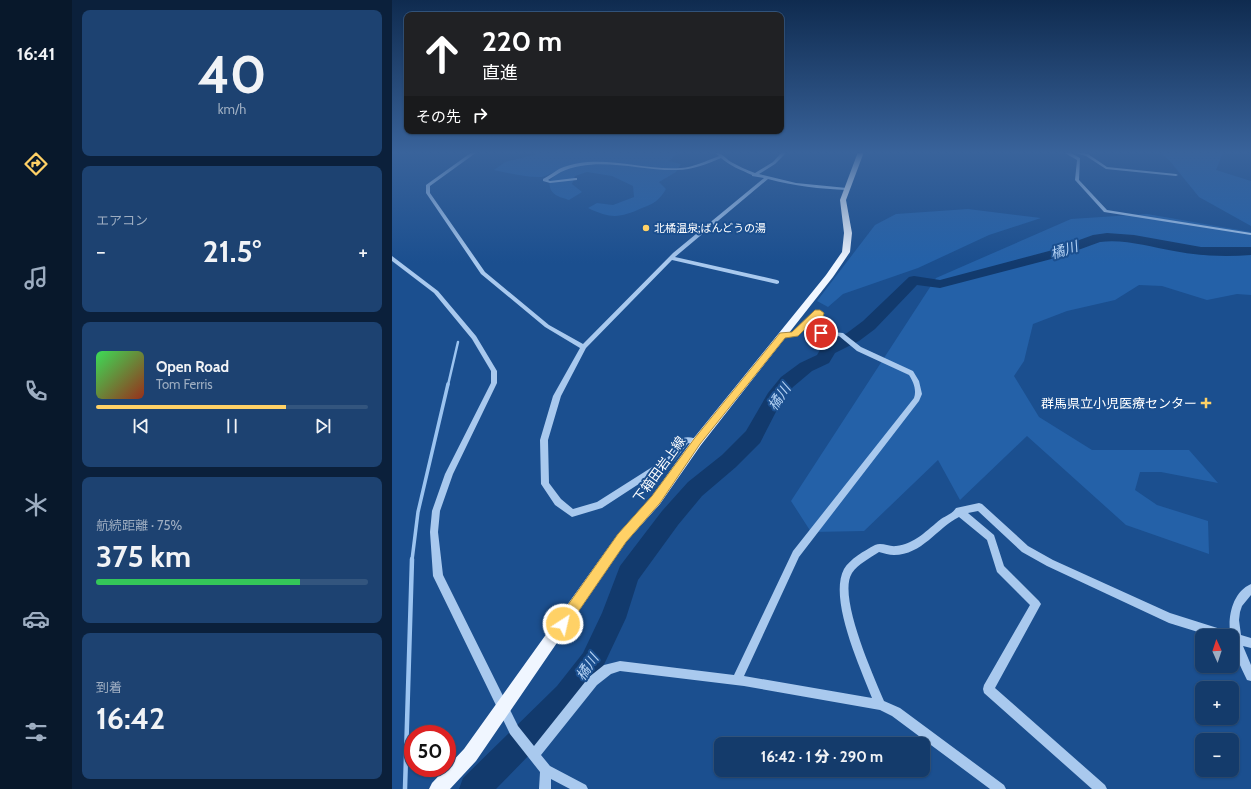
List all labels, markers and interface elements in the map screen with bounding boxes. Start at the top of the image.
text: 220 m [482,24,562,58]
icon: ahead [416,28,468,80]
text: 16:41 [17,43,55,65]
text: 40 [197,43,267,106]
text: 直進 [482,62,518,84]
text: km/h [218,101,246,117]
icon: right [469,104,491,126]
text: その先 [416,108,461,126]
icon: directions [22,150,50,178]
text: エアコン [96,212,148,228]
place label: 北橘温泉;ばんどうの湯 [654,221,766,235]
marker: 北橘温泉;ばんどうの湯 [641,223,651,233]
text: 21.5° [203,233,261,270]
water label: 橘川 [1048,236,1082,263]
text: − [96,238,106,265]
text: + [358,238,368,265]
icon: music [22,264,50,292]
pin [804,316,838,350]
icon: arrive [810,322,832,344]
text: Open Road [156,358,229,376]
text: Tom Ferris [156,376,213,392]
icon: phone [22,377,50,405]
water label: 橘川 [764,379,795,414]
place label: 群馬県立小児医療センター [1041,395,1197,411]
marker: 群馬県立小児医療センター [1200,397,1212,409]
icon: previous [130,415,152,437]
icon: pause [221,415,243,437]
icon: next [312,415,334,437]
street label: 下箱田岩上線 [630,433,688,505]
icon: climate [22,491,50,519]
text: 航続距離 · 75% [96,517,182,533]
text: 375 km [96,538,191,575]
position arrow [542,603,584,645]
icon: car [22,605,50,633]
north arrow [1195,629,1239,673]
map controls [1195,629,1239,777]
water label: 橘川 [572,649,603,684]
text: 到着 [96,679,122,695]
button: + [1195,681,1239,725]
text: 16:42 [96,700,165,737]
icon: filters [22,718,50,746]
speed limit sign: 50 [404,725,456,777]
button: − [1195,733,1239,777]
text: 16:42 · 1 分 · 290 m [761,748,883,766]

